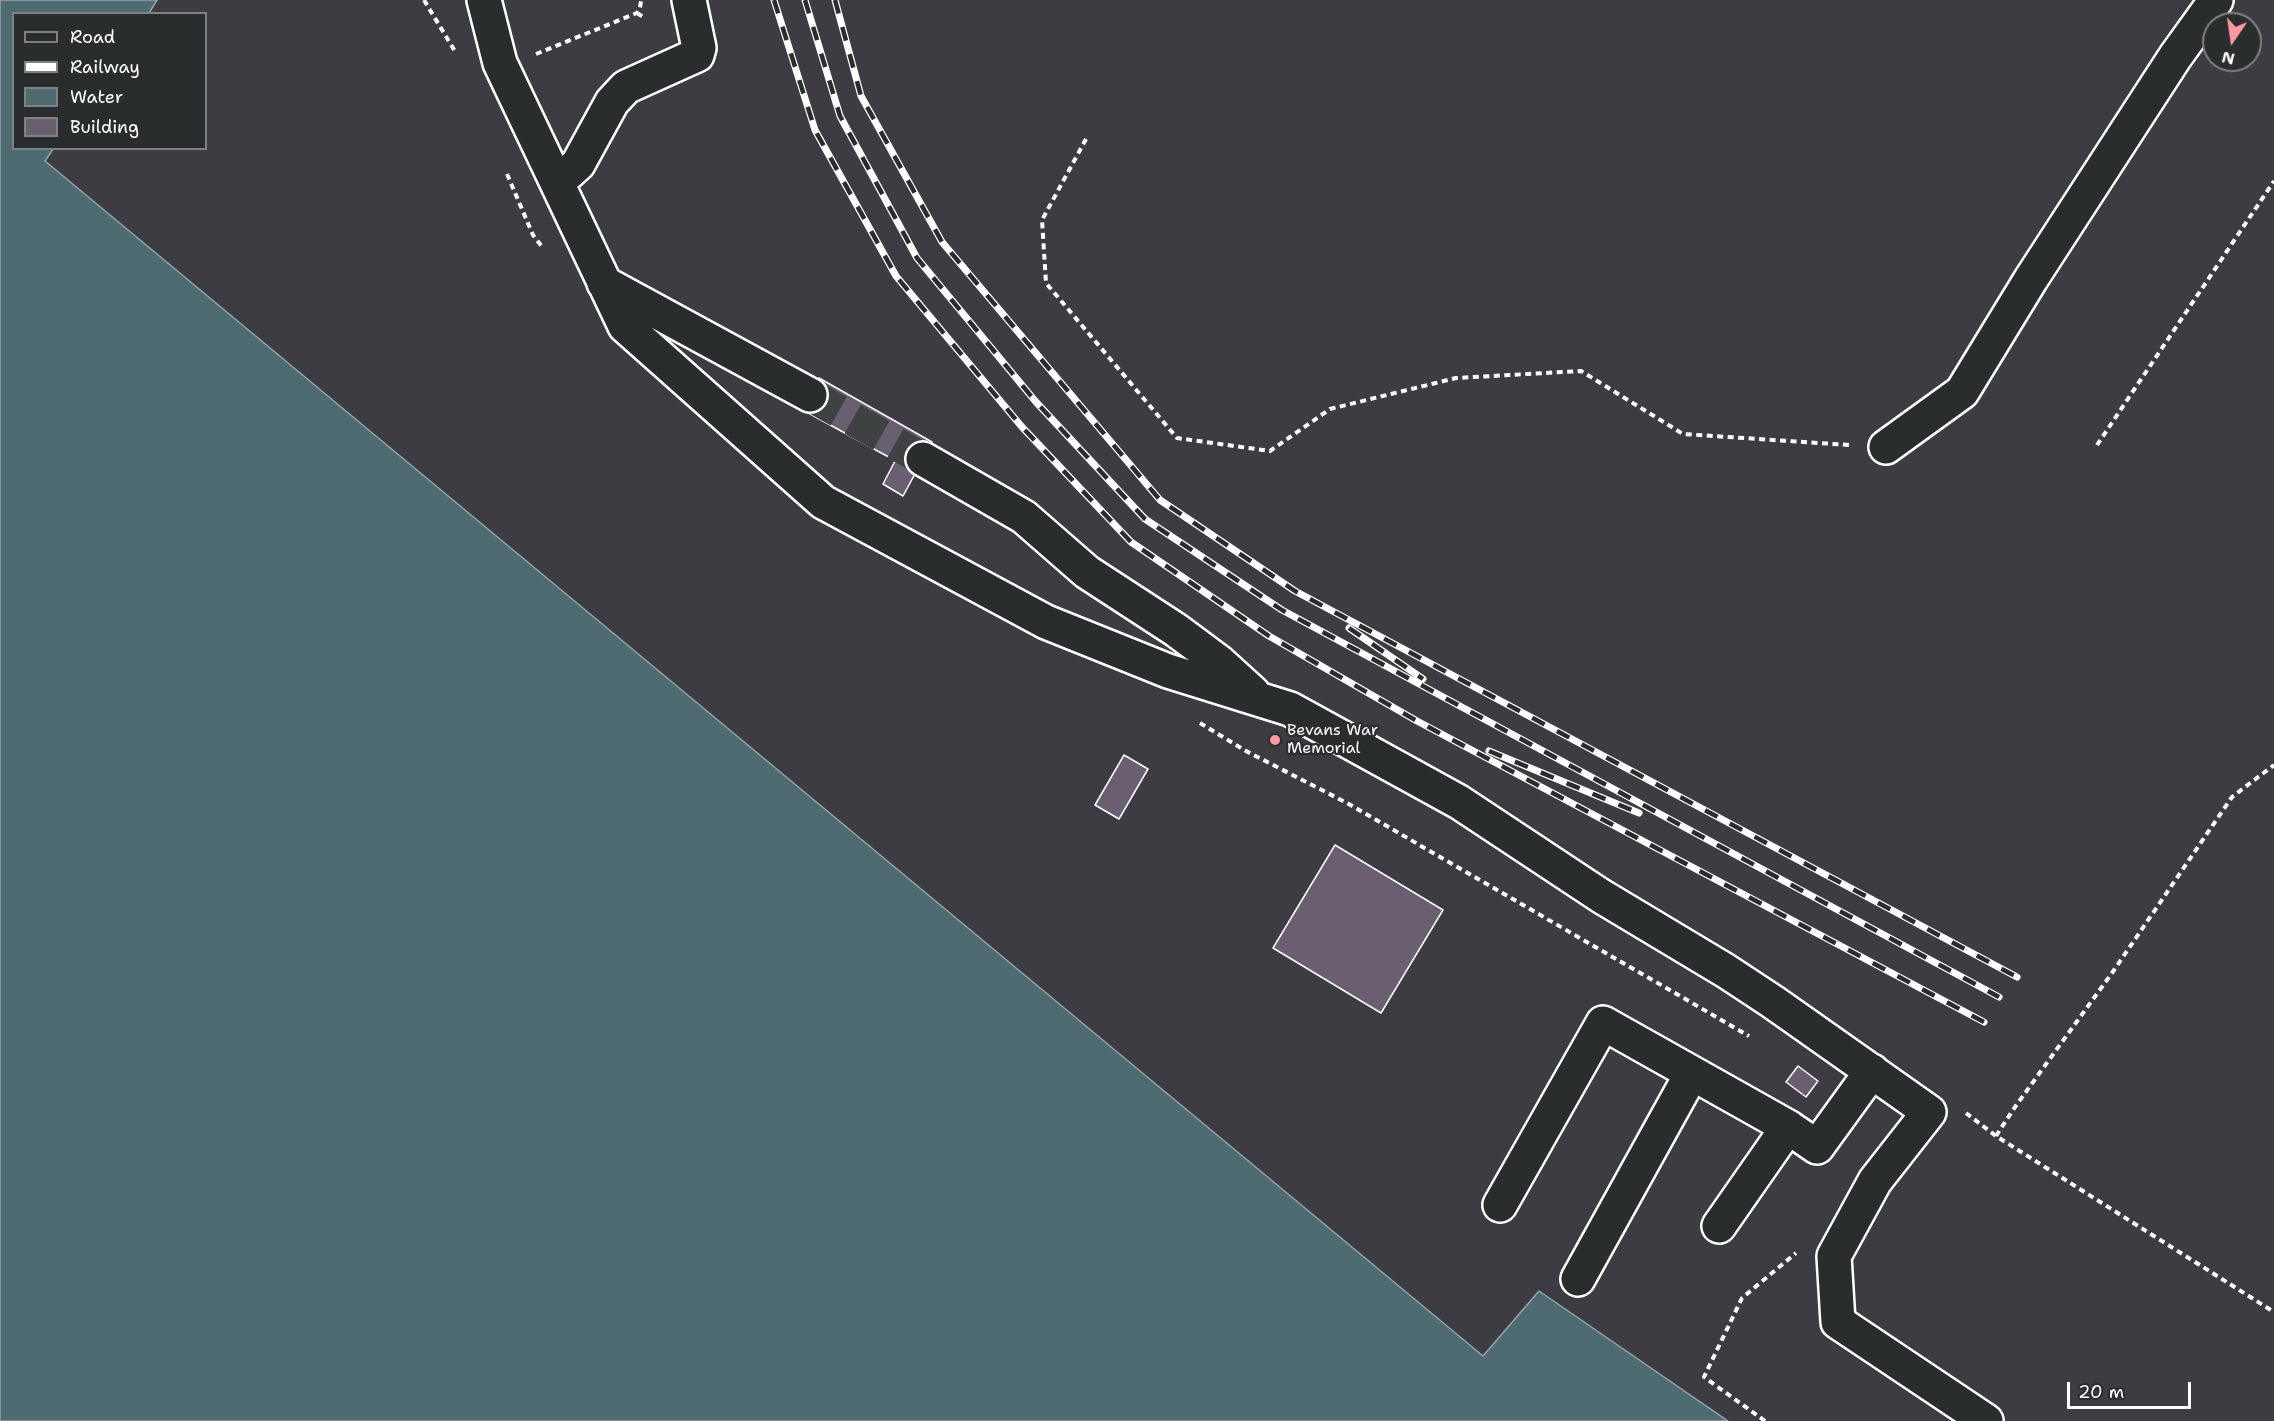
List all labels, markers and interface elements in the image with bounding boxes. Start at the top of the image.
legend [12,12,207,150]
north arrow [2202,12,2262,72]
text: Road [70,25,115,49]
text: N [2220,46,2237,70]
text: Railway [70,55,140,79]
text: Water [70,85,123,109]
text: Building [70,115,139,139]
place label: Bevans War Memorial [1287,721,1378,759]
marker: Bevans War Memorial [1268,733,1282,747]
scale bar [2070,1370,2194,1408]
text: 20 m [2078,1380,2124,1404]

